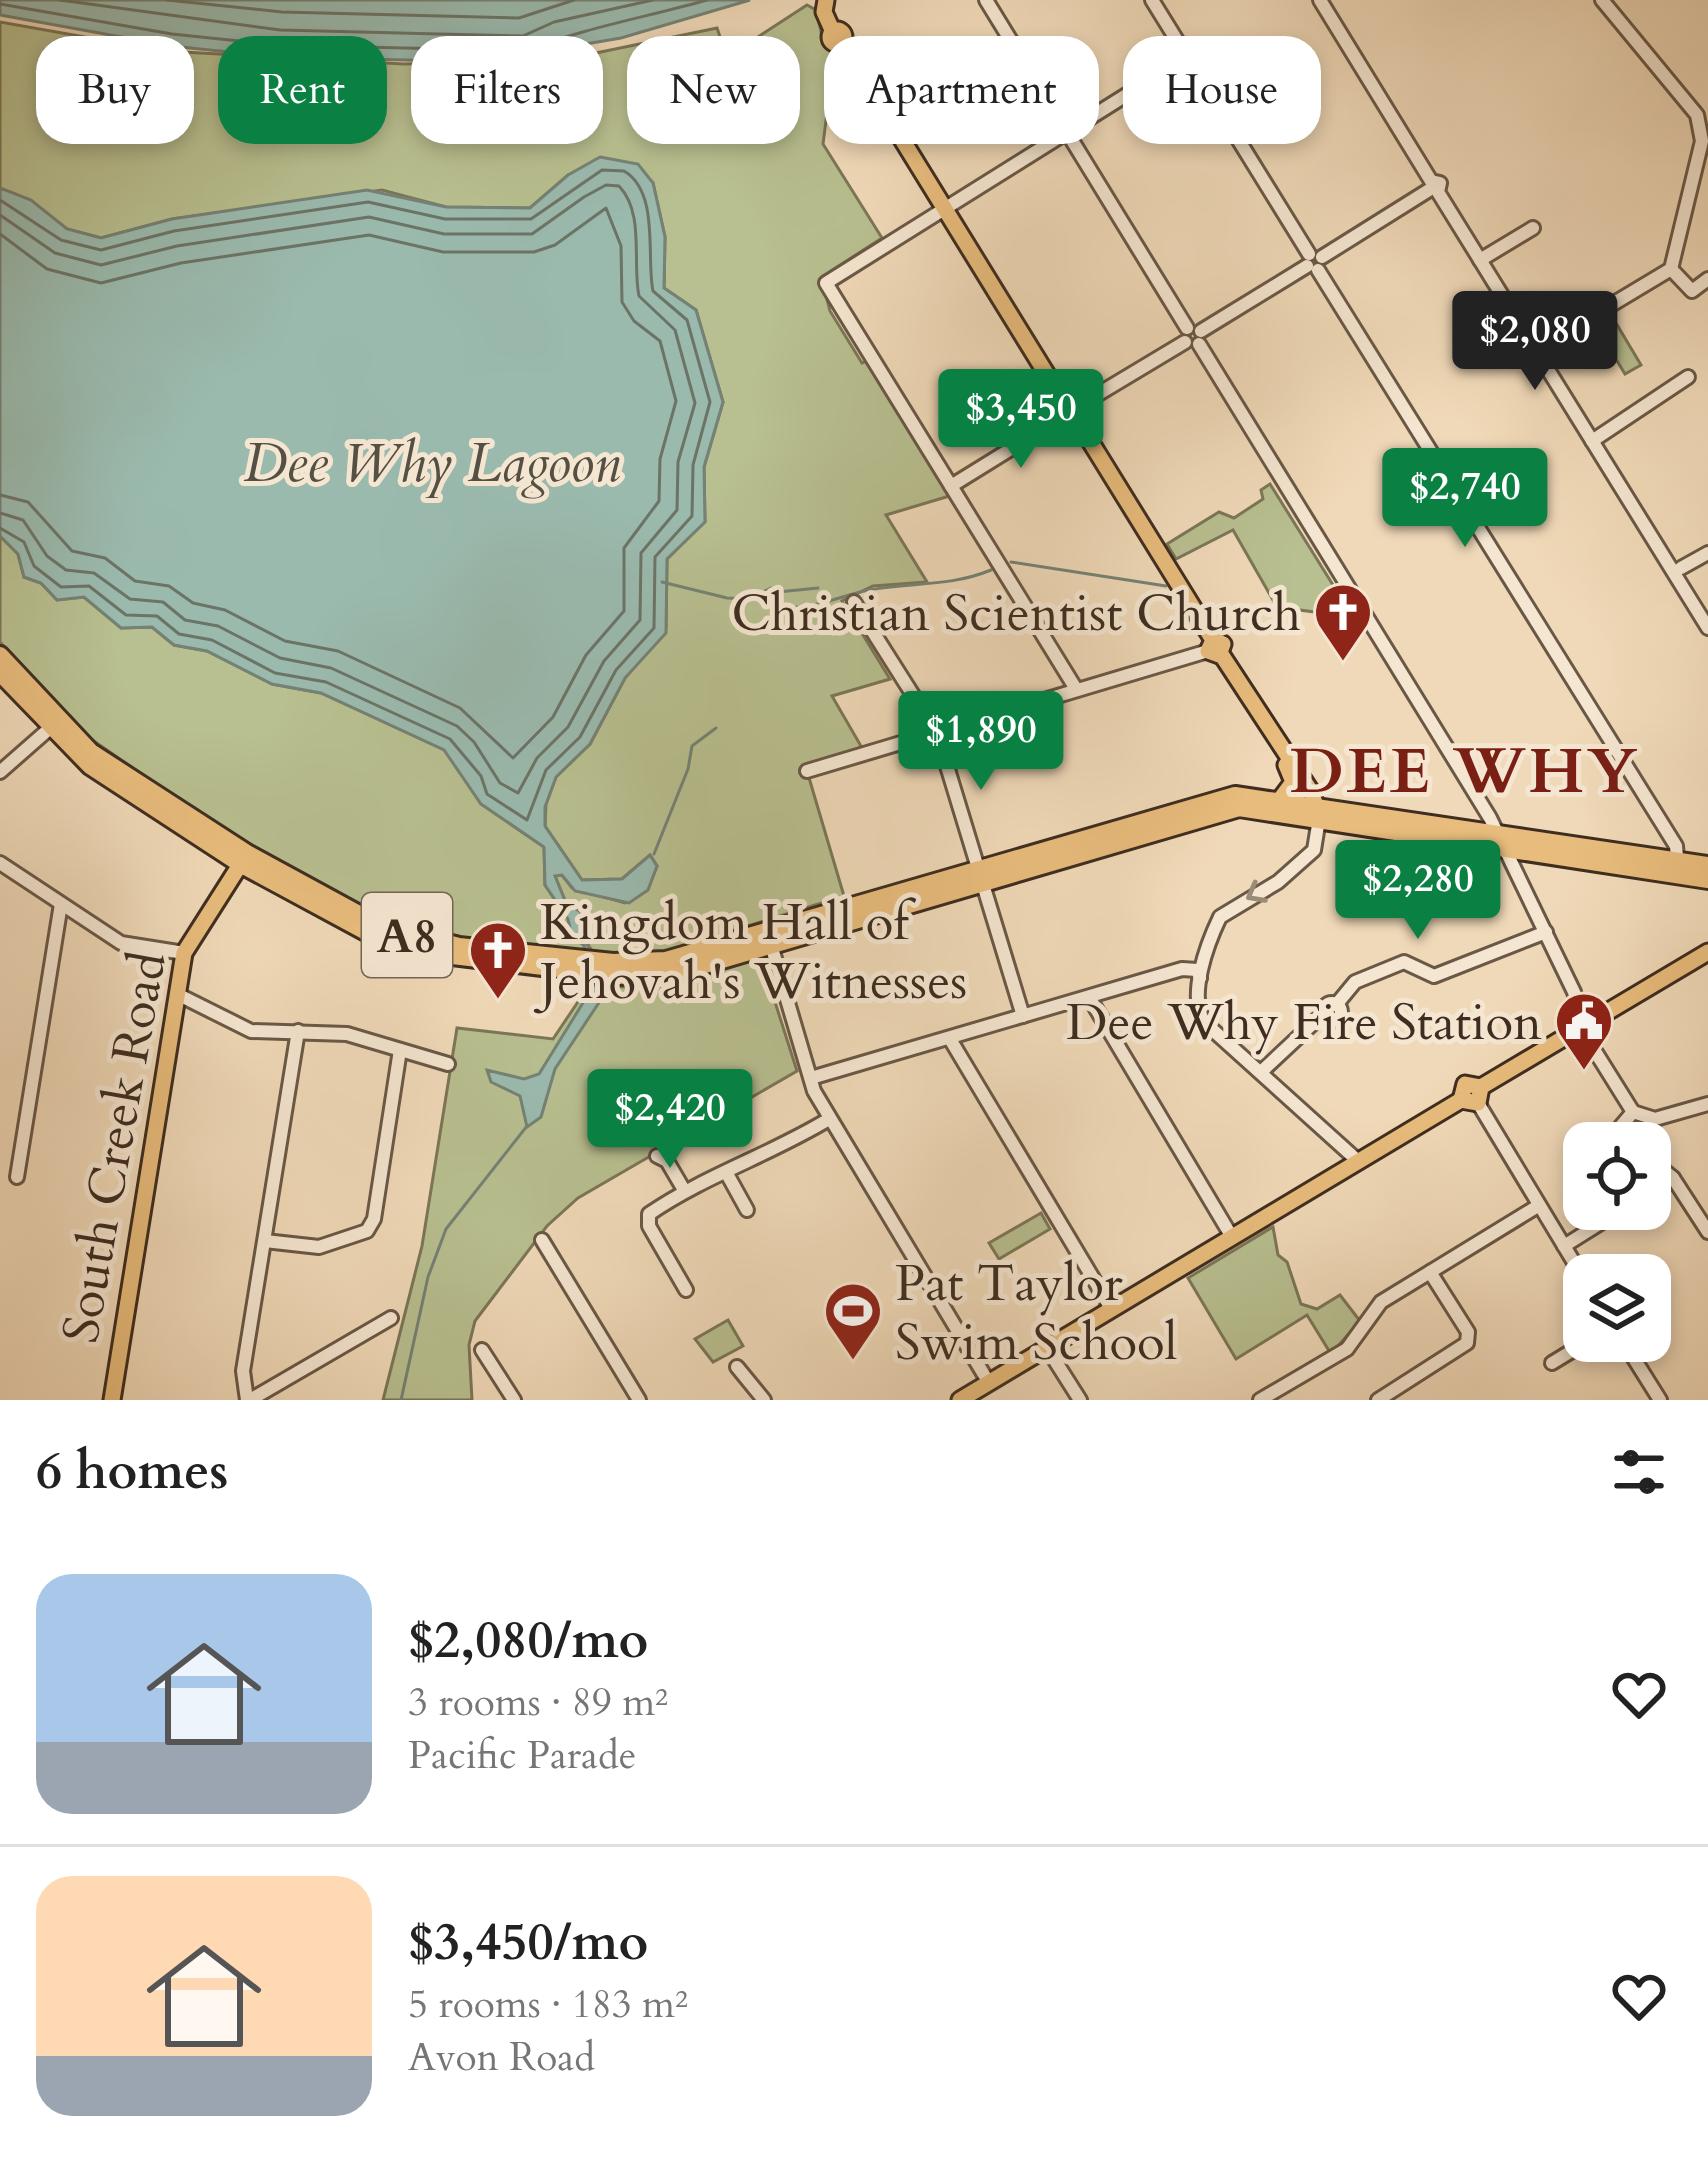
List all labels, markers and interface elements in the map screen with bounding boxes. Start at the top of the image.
chip: Buy [36,36,194,144]
chip: Rent [218,36,387,144]
chip: Filters [411,36,603,144]
chip: New [627,36,800,144]
chip: Apartment [824,36,1099,144]
chip: House [1123,36,1321,144]
pin: $2,080 [1437,291,1633,393]
text: $2,080 [1479,303,1591,356]
pin: $3,450 [923,369,1119,471]
text: $3,450 [965,381,1077,434]
water label: Dee Why Lagoon [244,428,620,501]
pin: $2,740 [1367,448,1563,550]
text: $2,740 [1409,460,1521,513]
place label: Christian Scientist Church [731,579,1301,649]
church icon: Christian Scientist Church [1312,581,1374,663]
pin: $1,890 [883,691,1079,793]
text: $1,890 [925,703,1037,756]
district label: DEE WHY [1290,730,1640,815]
pin: $2,280 [1320,840,1516,942]
text: $2,280 [1362,852,1474,905]
one-way arrow [1246,880,1267,903]
place label: Kingdom Hall of Jehovah's Witnesses [533,888,967,1017]
road number: A8 [362,893,452,977]
church icon: Kingdom Hall of Jehovah's Witnesses [467,919,529,1001]
street label: South Creek Road [46,946,184,1348]
place label: Dee Why Fire Station [1066,988,1542,1058]
public building icon: Dee Why Fire Station [1553,990,1615,1072]
pin: $2,420 [572,1069,768,1171]
text: $2,420 [614,1081,726,1134]
map controls [1563,1122,1671,1362]
button: locate [1563,1122,1671,1230]
place label: Pat Taylor Swim School [895,1249,1178,1378]
button: layers [1563,1254,1671,1362]
sports icon: Pat Taylor Swim School [822,1280,884,1362]
text: 6 homes [36,1437,228,1507]
icon: filters [1606,1439,1672,1505]
text: $2,080/mo [408,1606,648,1676]
icon: home [132,1622,276,1766]
icon: heart [1606,1661,1672,1727]
text: 3 rooms · 89 m² [408,1676,668,1729]
text: Pacific Parade [408,1729,636,1782]
text: $3,450/mo [408,1908,648,1978]
icon: home [132,1924,276,2068]
icon: heart [1606,1963,1672,2029]
text: 5 rooms · 183 m² [408,1978,688,2031]
text: Avon Road [408,2031,595,2084]

